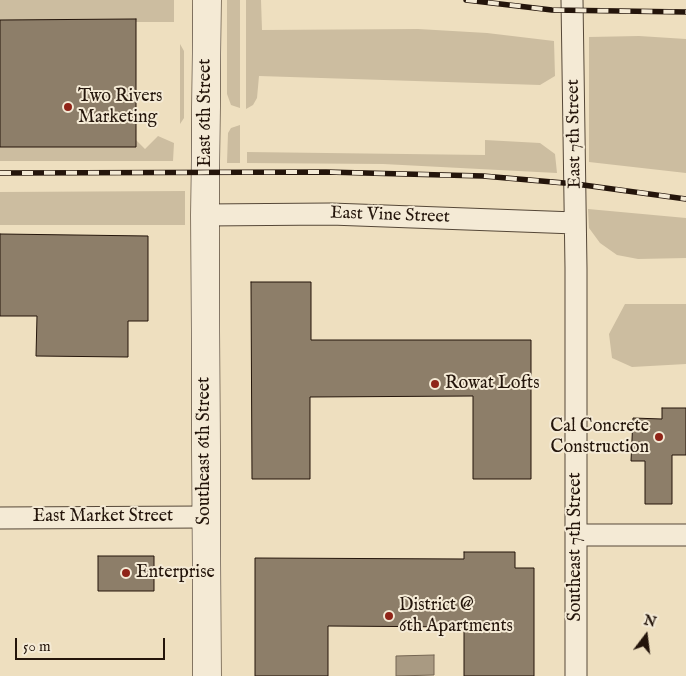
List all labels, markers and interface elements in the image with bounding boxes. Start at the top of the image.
street label: East 6th Street [195,59,217,167]
street label: East 7th Street [563,79,587,189]
place label: Two Rivers Marketing [78,86,162,128]
marker: Two Rivers Marketing [62,101,74,113]
street label: East Vine Street [330,203,450,229]
place label: Rowat Lofts [445,373,539,395]
street label: Southeast 6th Street [194,377,216,525]
marker: Rowat Lofts [429,378,441,390]
place label: Cal Concrete Construction [550,416,649,458]
marker: Cal Concrete Construction [653,431,665,443]
street label: Southeast 7th Street [565,472,587,622]
street label: East Market Street [33,506,173,528]
place label: Enterprise [136,562,215,584]
marker: Enterprise [120,567,132,579]
place label: District @ 6th Apartments [399,595,513,638]
marker: District @ 6th Apartments [383,610,395,622]
north arrow [621,611,671,661]
text: N [642,611,658,632]
scale bar [18,628,168,660]
text: 50 m [23,637,51,656]

